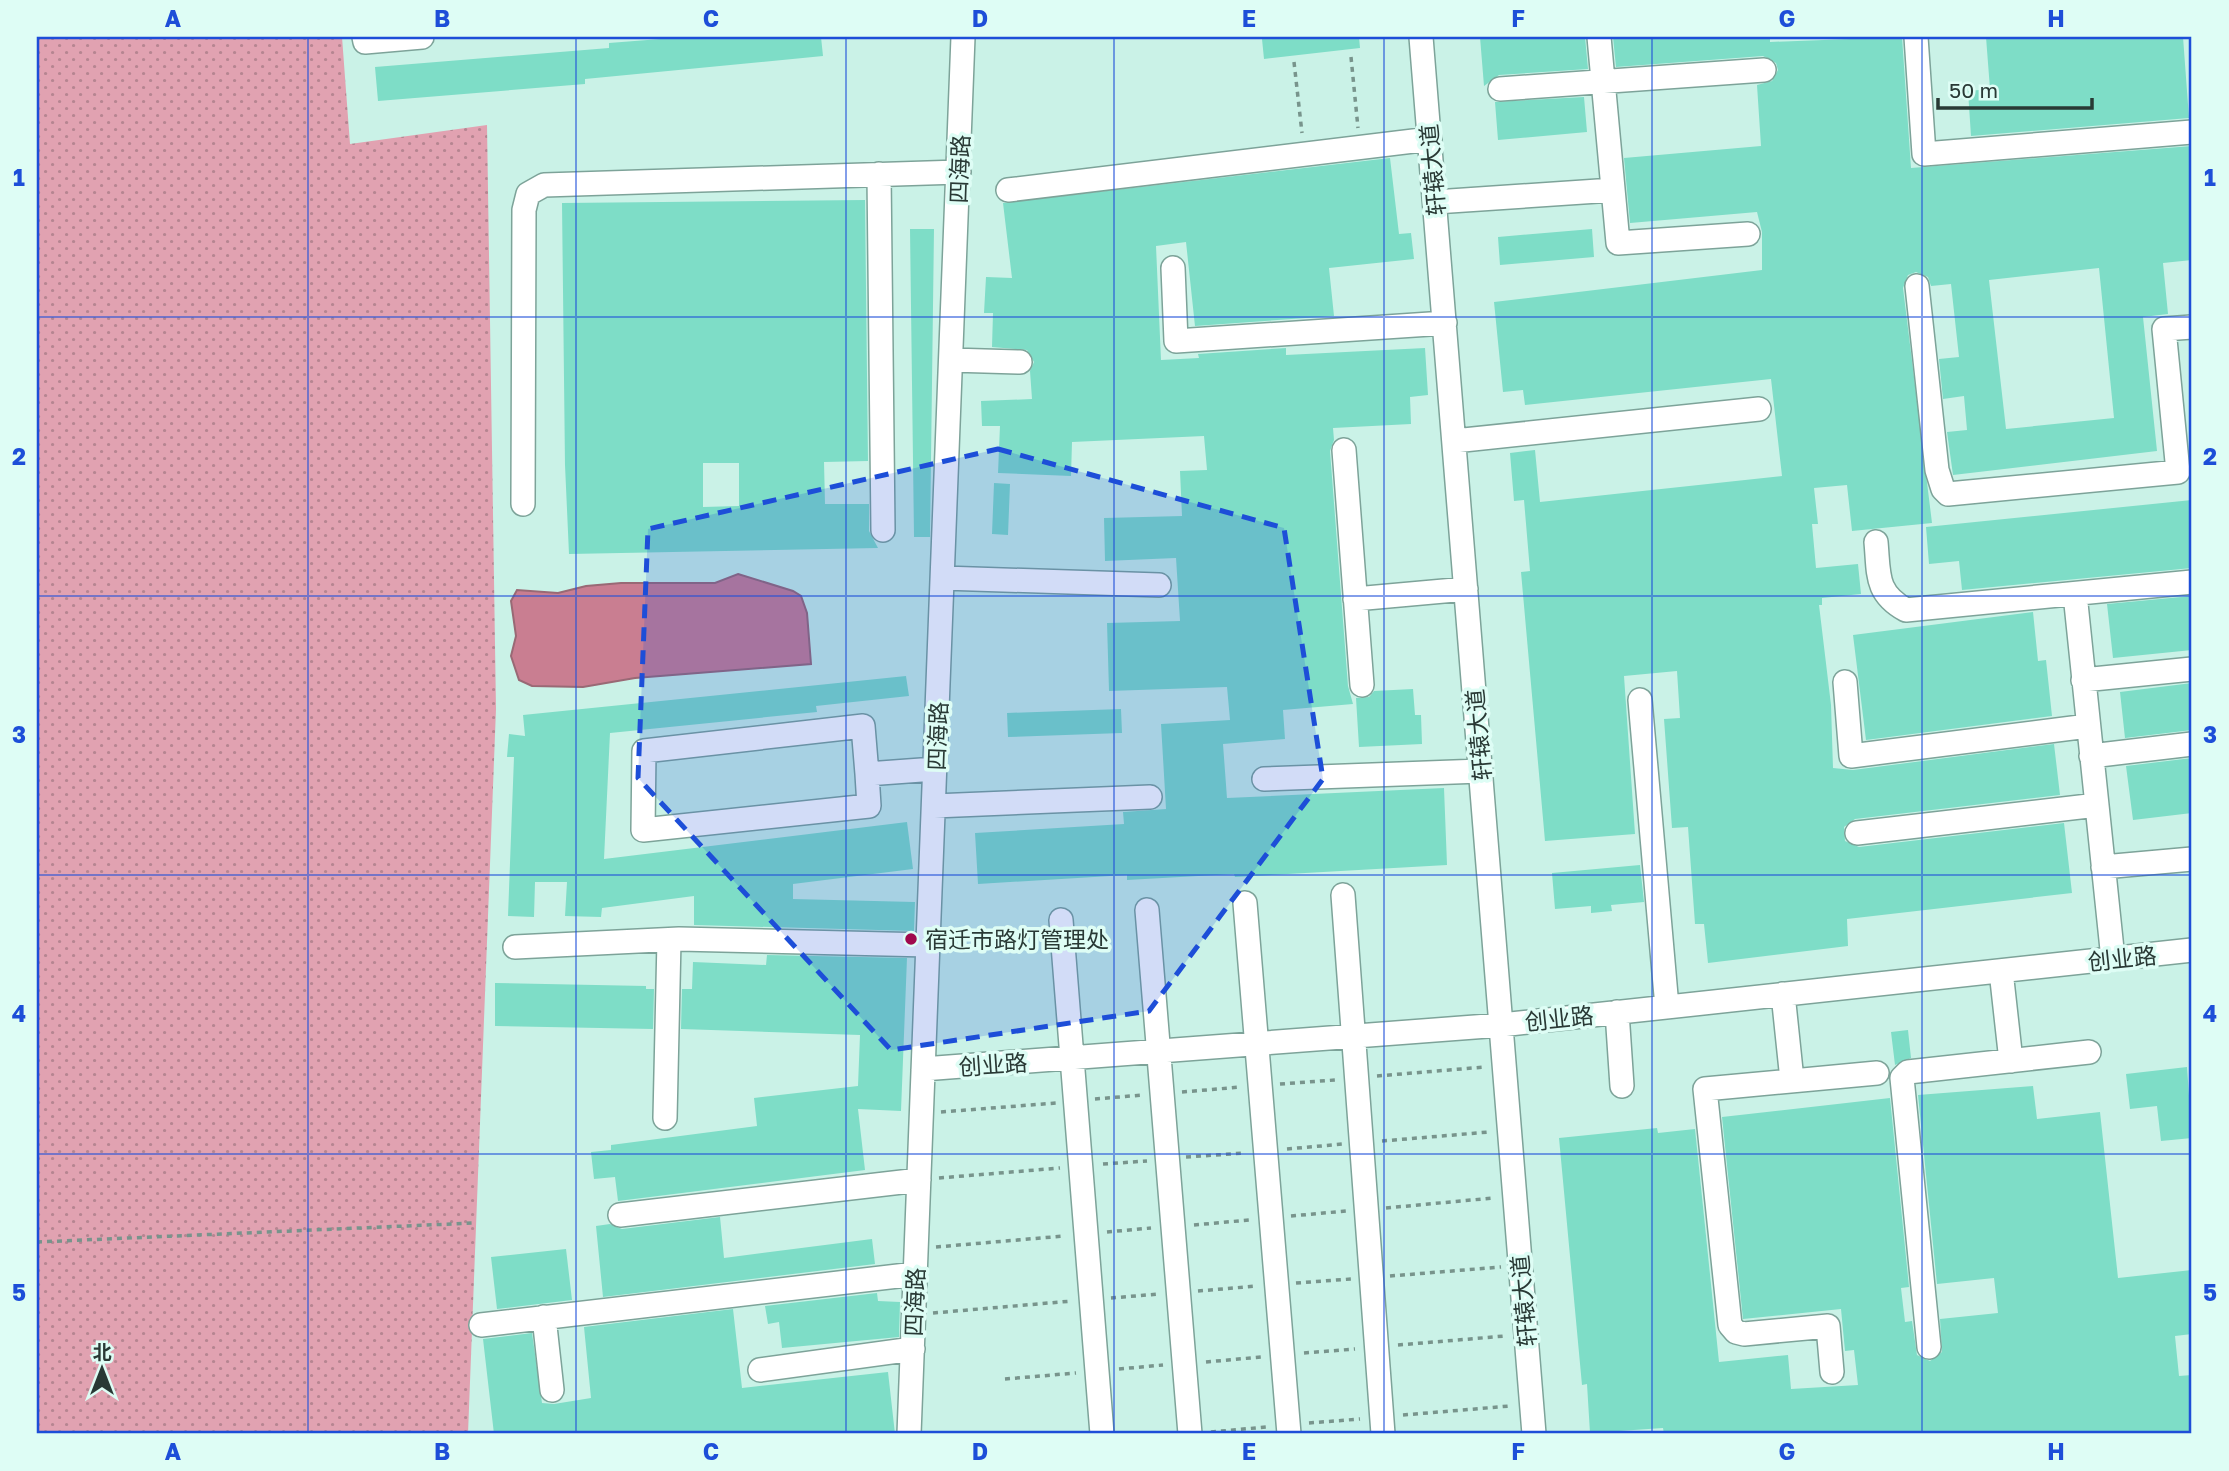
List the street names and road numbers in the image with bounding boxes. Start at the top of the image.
street label: 轩辕大道 [1414,123,1450,217]
street label: 四海路 [944,134,974,204]
street label: 轩辕大道 [1460,688,1496,782]
street label: 四海路 [922,701,952,771]
street label: 创业路 [2086,940,2158,976]
street label: 创业路 [1523,1000,1595,1036]
street label: 创业路 [958,1048,1028,1080]
street label: 轩辕大道 [1505,1254,1541,1348]
street label: 四海路 [899,1267,929,1337]

